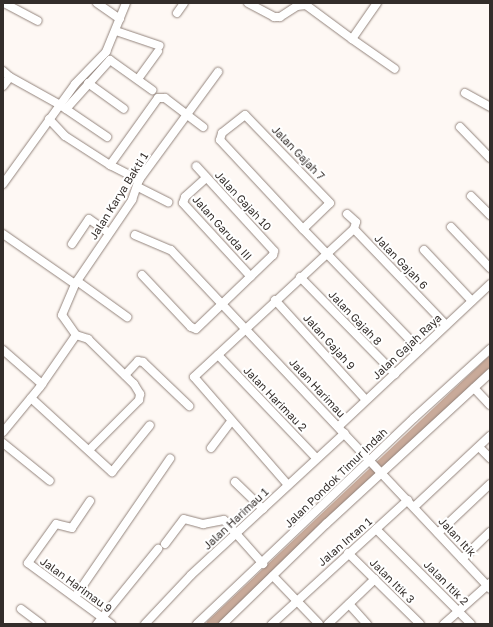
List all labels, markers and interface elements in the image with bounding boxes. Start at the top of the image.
street label: Jalan Gajah 7 [269,123,327,183]
street label: Jalan Karya Bakti 1 [87,150,151,242]
street label: Jalan Gajah 10 [212,169,274,233]
street label: Jalan Garuda III [189,193,255,263]
street label: Jalan Gajah 6 [372,232,430,292]
street label: Jalan Gajah 8 [326,288,384,348]
street label: Jalan Gajah 9 [300,311,358,373]
street label: Jalan Gajah Raya [370,312,444,382]
street label: Jalan Harimau [286,356,348,420]
street label: Jalan Harimau 2 [241,364,309,434]
street label: Jalan Pondok Timur Indah [282,425,390,531]
street label: Jalan Harimau 1 [201,486,271,552]
street label: Jalan Intan 1 [315,515,375,569]
street label: Jalan Itik [436,515,478,559]
street label: Jalan Harimau 9 [38,555,114,615]
street label: Jalan Itik 3 [367,556,417,606]
street label: Jalan Itik 2 [421,558,471,608]

